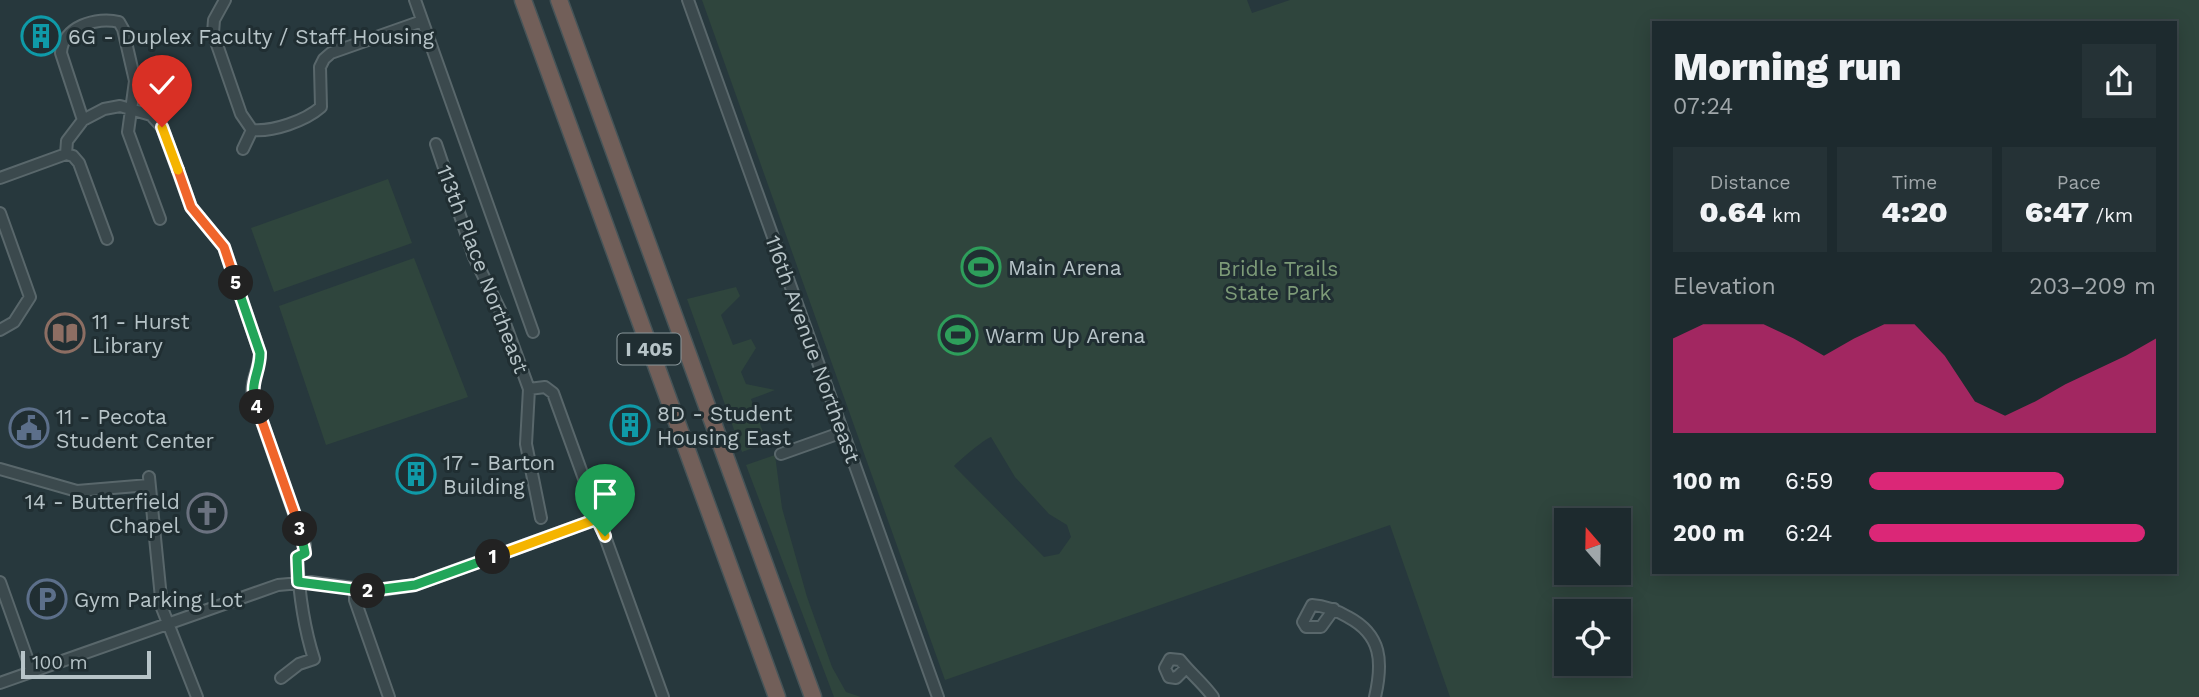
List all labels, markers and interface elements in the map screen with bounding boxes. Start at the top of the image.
building icon: 6G - Duplex Faculty / Staff Housing [20,15,62,57]
place label: 6G - Duplex Faculty / Staff Housing [68,24,435,49]
button: share [2082,44,2156,118]
text: Morning run [1673,45,1902,89]
pin [132,55,192,127]
icon: check [143,66,181,104]
text: 07:24 [1673,93,1733,120]
street label: 113th Place Northeast [432,161,534,377]
text: Distance [1710,171,1791,194]
text: Time [1892,171,1937,194]
text: Pace [2057,171,2101,194]
text: 0.64 [1699,194,1766,229]
text: 4:20 [1881,194,1948,229]
text: 6:47 [2025,194,2089,229]
text: km [1766,204,1801,227]
text: /km [2089,204,2133,227]
street label: 116th Avenue Northeast [760,232,866,466]
sports icon: Main Arena [960,246,1002,288]
place label: Main Arena [1008,255,1122,280]
park label: Bridle Trails State Park [1218,256,1338,305]
pin: 5 [218,266,254,300]
text: 5 [230,271,241,294]
text: Elevation [1673,273,1776,300]
text: 203–209 m [2029,273,2156,300]
place label: 11 - Hurst Library [92,309,190,358]
library icon: 11 - Hurst Library [44,312,86,354]
sports icon: Warm Up Arena [937,314,979,356]
place label: Warm Up Arena [985,323,1145,348]
road number: I 405 [618,334,680,364]
pin: 4 [240,390,274,424]
text: 4 [250,395,263,418]
place label: 8D - Student Housing East [657,401,792,450]
place label: 11 - Pecota Student Center [56,404,215,453]
building icon: 8D - Student Housing East [609,404,651,446]
public building icon: 11 - Pecota Student Center [8,407,50,449]
place label: 17 - Barton Building [443,450,555,499]
building icon: 17 - Barton Building [395,453,437,495]
pin [575,464,635,536]
text: 100 m [1673,468,1741,495]
text: 6:59 [1785,468,1833,495]
icon: arrive [586,475,624,513]
place label: 14 - Butterfield Chapel [25,489,181,538]
church icon: 14 - Butterfield Chapel [186,492,228,534]
north arrow [1554,508,1631,584]
map controls [1554,508,1631,676]
pin: 3 [282,512,318,546]
text: 3 [294,517,305,540]
text: 200 m [1673,520,1745,547]
text: 6:24 [1785,520,1833,547]
pin: 1 [476,540,510,574]
text: 1 [488,545,497,568]
pin: 2 [350,574,386,608]
parking icon: Gym Parking Lot [26,578,68,620]
text: 2 [362,579,373,602]
place label: Gym Parking Lot [74,587,243,612]
button: locate [1554,599,1631,676]
scale bar [21,648,150,680]
text: 100 m [32,651,88,674]

